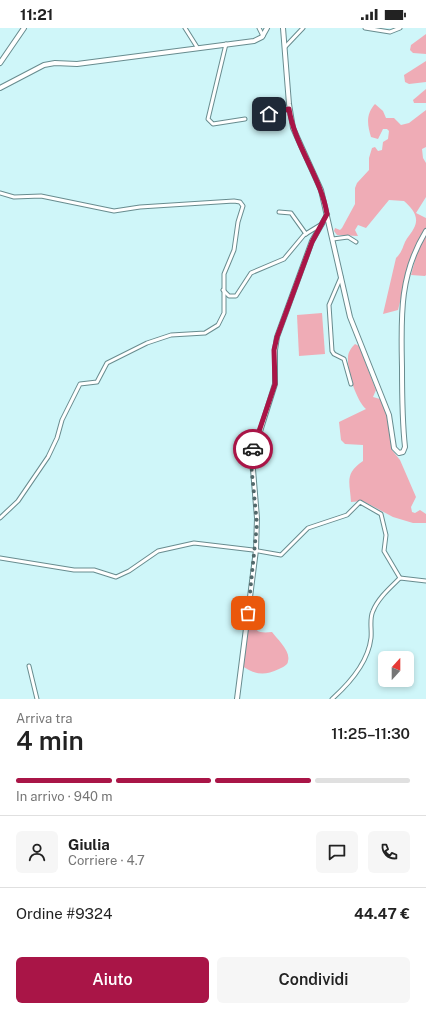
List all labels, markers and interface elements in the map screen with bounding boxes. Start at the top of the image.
text: 11:21 [20,6,53,23]
pin [252,97,286,131]
icon: home [258,103,280,125]
courier [233,429,273,469]
icon: car [242,438,264,460]
pin [231,596,265,630]
icon: bag [237,602,259,624]
north arrow [378,651,414,687]
map controls [378,651,414,687]
text: Arriva tra [16,711,72,726]
text: 4 min [16,725,84,756]
text: 11:25–11:30 [331,725,410,742]
text: In arrivo · 940 m [16,789,112,804]
button: person [16,831,58,873]
button: chat [316,831,358,873]
button: phone [368,831,410,873]
text: Giulia [68,836,110,853]
text: Corriere · 4.7 [68,853,145,868]
text: Ordine #9324 [16,905,112,922]
text: 44.47 € [354,905,410,922]
button: Aiuto [16,957,209,1003]
button: Condividi [217,957,410,1003]

